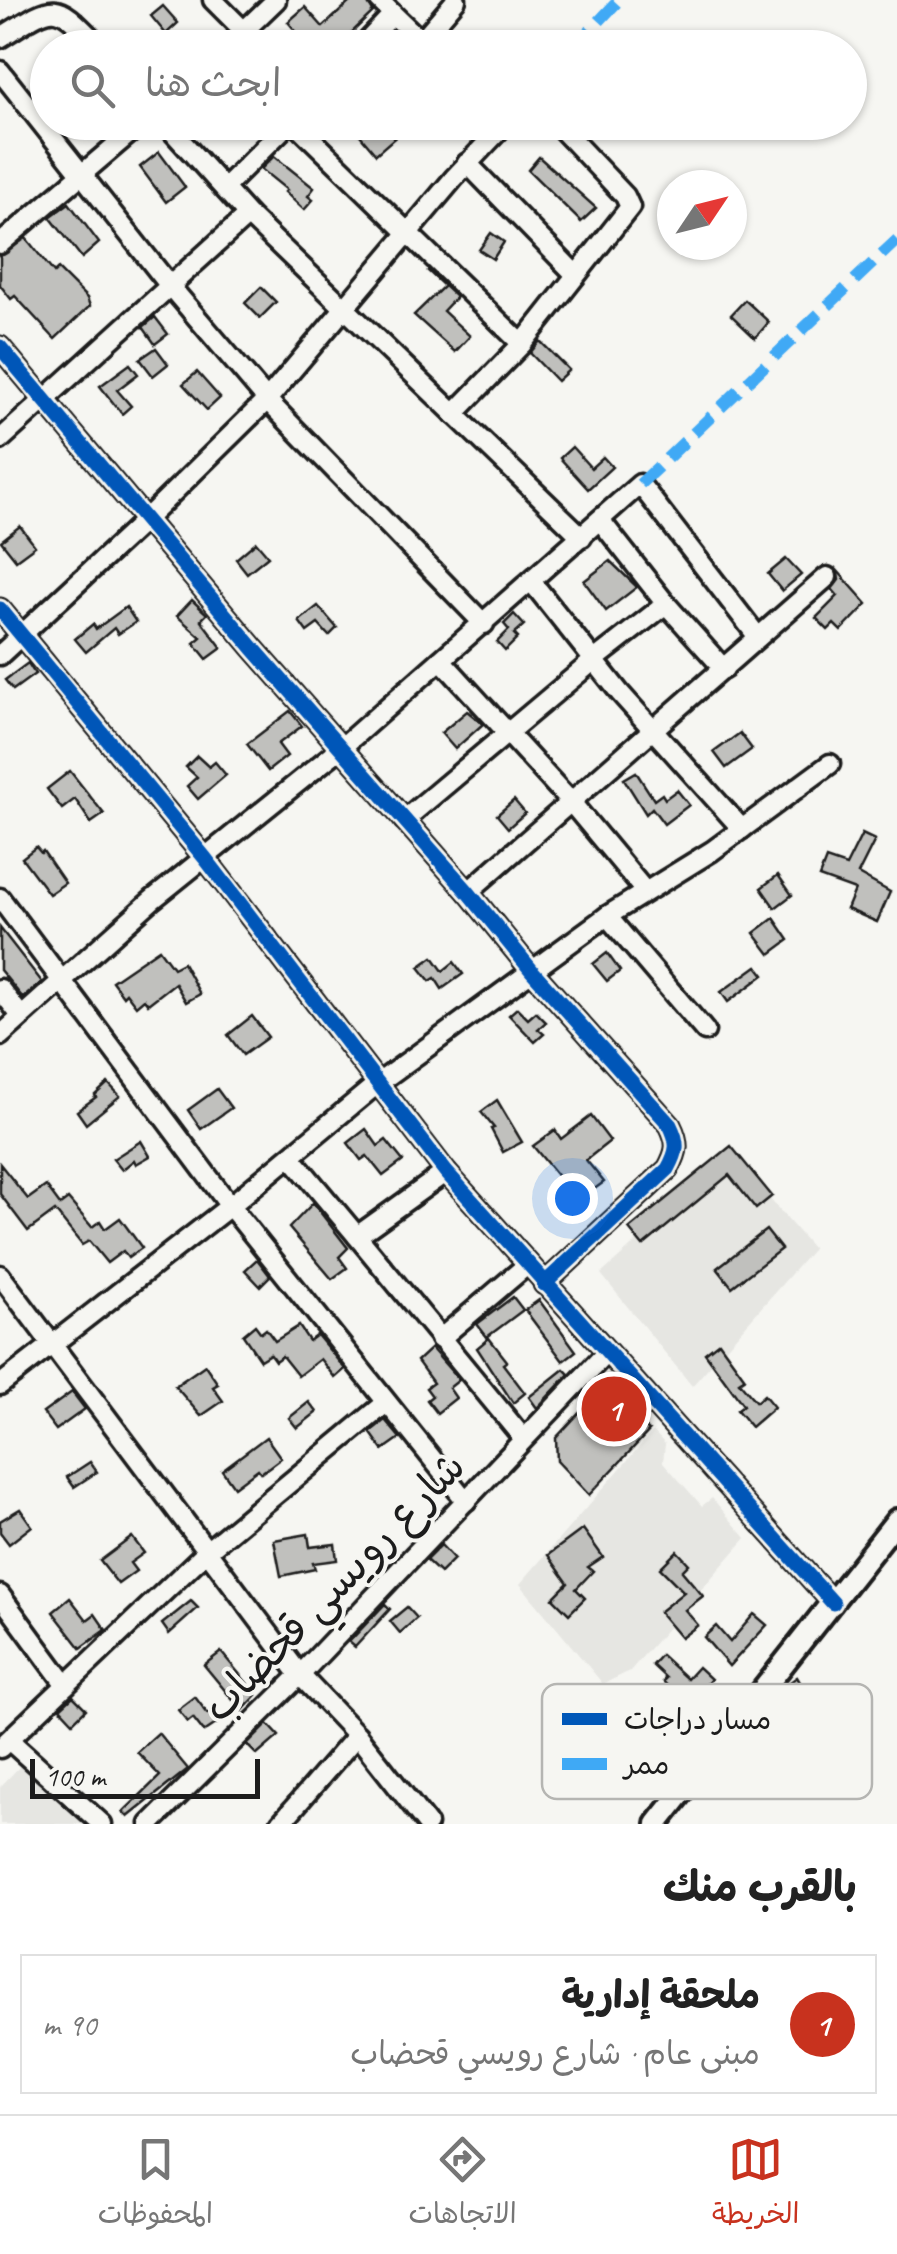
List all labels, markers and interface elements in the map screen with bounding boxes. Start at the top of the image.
search box [30,30,867,140]
icon: search [65,58,120,113]
text: ابحث هنا [145,60,281,107]
north arrow [657,170,747,260]
your location [547,1173,598,1224]
pin: 1 [582,1372,646,1446]
street label: شارع رويسي قحضاب [191,1441,483,1740]
legend [542,1684,872,1799]
text: مسار دراجات [624,1702,771,1737]
text: ممر [622,1747,669,1782]
scale bar [30,1754,260,1798]
text: 100 m [45,1759,105,1794]
text: بالقرب منك [663,1861,857,1914]
text: ملحقة إدارية [561,1972,760,2019]
text: 90 m [42,2004,96,2045]
text: 1 [815,2004,830,2045]
text: مبنى عام · شارع رويسي قحضاب [350,2033,760,2074]
tab: المحفوظات [98,2132,213,2238]
tab: الاتجاهات [408,2132,517,2238]
tab: الخريطة [712,2132,799,2238]

